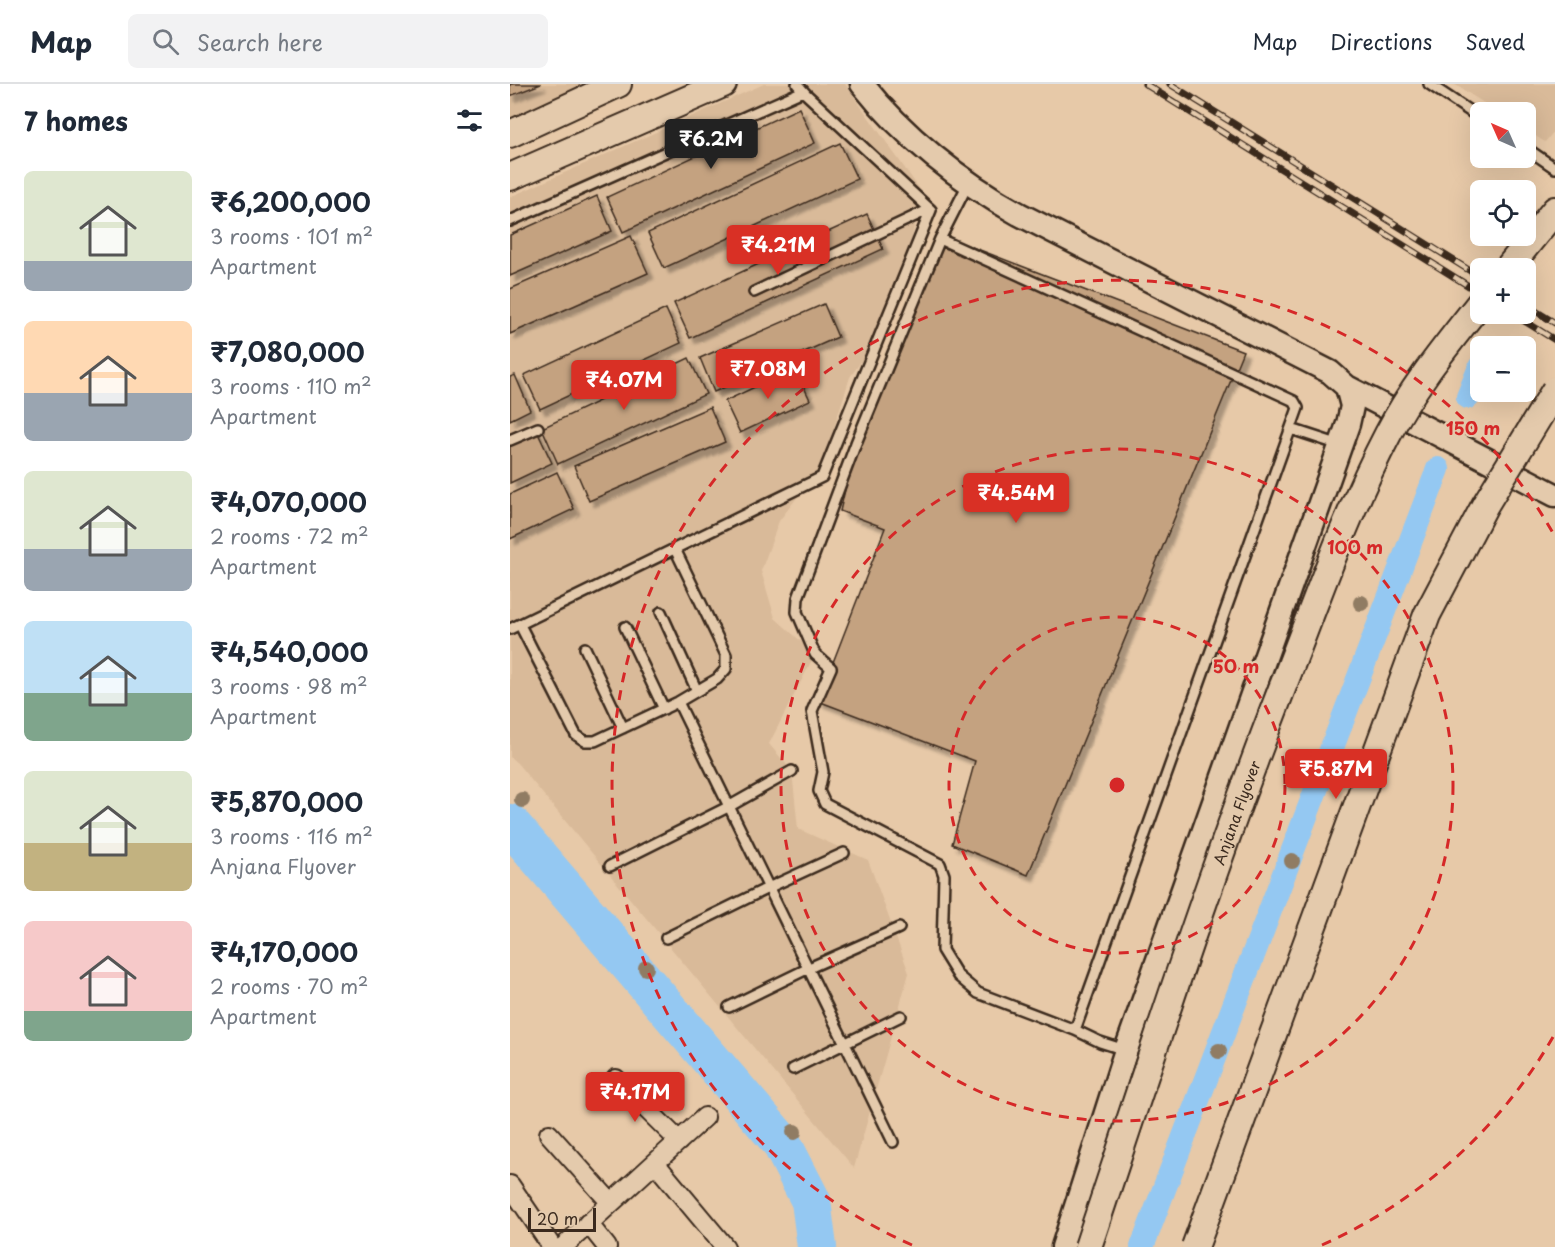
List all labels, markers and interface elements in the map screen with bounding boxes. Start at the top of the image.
search box [128,14,548,68]
text: Map [30,20,92,63]
icon: search [149,25,182,58]
text: Search here [197,25,323,58]
text: Map [1252,25,1297,57]
text: Directions [1330,25,1432,57]
text: Saved [1465,25,1525,57]
text: 7 homes [24,101,128,140]
north arrow [1470,102,1536,168]
map controls [1470,102,1536,402]
icon: filters [453,104,486,137]
pin: ₹6.2M [669,119,753,170]
text: ₹6.2M [679,123,743,153]
button: locate [1470,180,1536,246]
text: ₹6,200,000 [210,182,371,221]
icon: home [72,195,144,267]
text: 3 rooms · 101 m² [210,221,373,251]
pin: ₹4.21M [729,225,827,276]
text: ₹4.21M [741,229,815,259]
text: Apartment [210,251,317,281]
button: + [1470,258,1536,324]
text: ₹7,080,000 [210,332,365,371]
button: − [1470,336,1536,402]
icon: home [72,345,144,417]
pin: ₹7.08M [719,349,817,400]
text: ₹7.08M [730,353,806,383]
pin: ₹4.07M [575,360,673,411]
text: ₹4.07M [585,364,663,394]
text: 3 rooms · 110 m² [210,371,372,401]
text: Apartment [210,401,317,431]
text: 150 m [1446,414,1500,441]
pin: ₹4.54M [967,473,1065,524]
text: ₹4.54M [977,477,1055,507]
text: ₹4,070,000 [210,482,367,521]
icon: home [72,495,144,567]
text: 2 rooms · 72 m² [210,521,369,551]
text: 100 m [1327,533,1383,560]
text: Apartment [210,551,317,581]
text: ₹4,540,000 [210,632,368,671]
icon: home [72,645,144,717]
text: 50 m [1213,652,1259,679]
text: 3 rooms · 98 m² [210,671,368,701]
text: Apartment [210,701,317,731]
pin: ₹5.87M [1287,749,1385,800]
text: ₹5.87M [1299,753,1373,783]
street label: Anjana Flyover [1206,757,1265,868]
centre of rings [1107,775,1127,795]
text: ₹5,870,000 [210,782,363,821]
icon: home [72,795,144,867]
text: 3 rooms · 116 m² [210,821,373,851]
text: Anjana Flyover [210,851,356,881]
text: ₹4,170,000 [210,932,358,971]
icon: home [72,945,144,1017]
text: 2 rooms · 70 m² [210,971,368,1001]
text: Apartment [210,1001,317,1031]
pin: ₹4.17M [586,1072,684,1123]
text: ₹4.17M [600,1076,670,1106]
scale bar [528,1205,596,1232]
text: 20 m [537,1206,578,1230]

